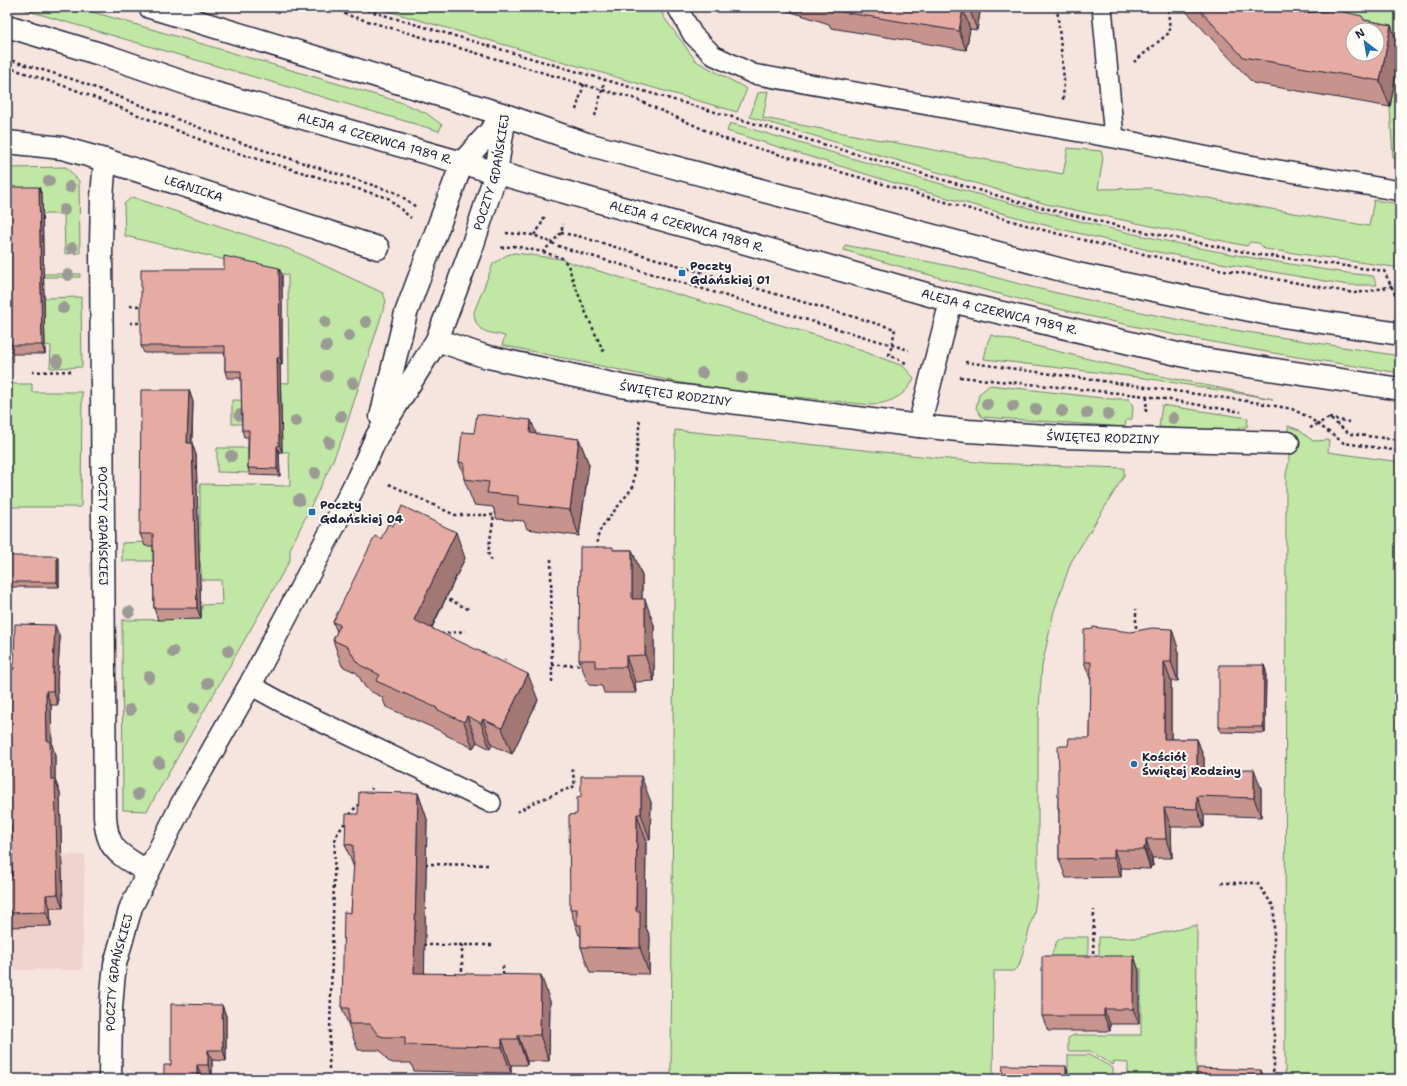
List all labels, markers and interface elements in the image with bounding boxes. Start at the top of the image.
north arrow [1345,22,1385,62]
text: N [1353,25,1368,43]
street label: ALEJA 4 CZERWCA 1989 R. [296,109,455,168]
street label: POCZTY GDAŃSKIEJ [470,113,513,232]
street label: LEGNICKA [162,172,225,206]
street label: ALEJA 4 CZERWCA 1989 R. [608,197,766,256]
place label: Poczty Gdańskiej 01 [690,258,770,288]
marker: Poczty Gdańskiej 01 [677,268,687,278]
street label: ALEJA 4 CZERWCA 1989 R. [919,285,1079,338]
street label: ŚWIĘTEJ RODZINY [618,378,733,410]
street label: ŚWIĘTEJ RODZINY [1046,428,1160,448]
street label: POCZTY GDAŃSKIEJ [95,466,111,585]
place label: Poczty Gdańskiej 04 [320,497,404,527]
marker: Poczty Gdańskiej 04 [307,507,317,517]
place label: Kościół Świętej Rodziny [1142,749,1241,779]
marker: Kościół Świętej Rodziny [1129,759,1139,769]
street label: POCZTY GDAŃSKIEJ [103,912,137,1032]

